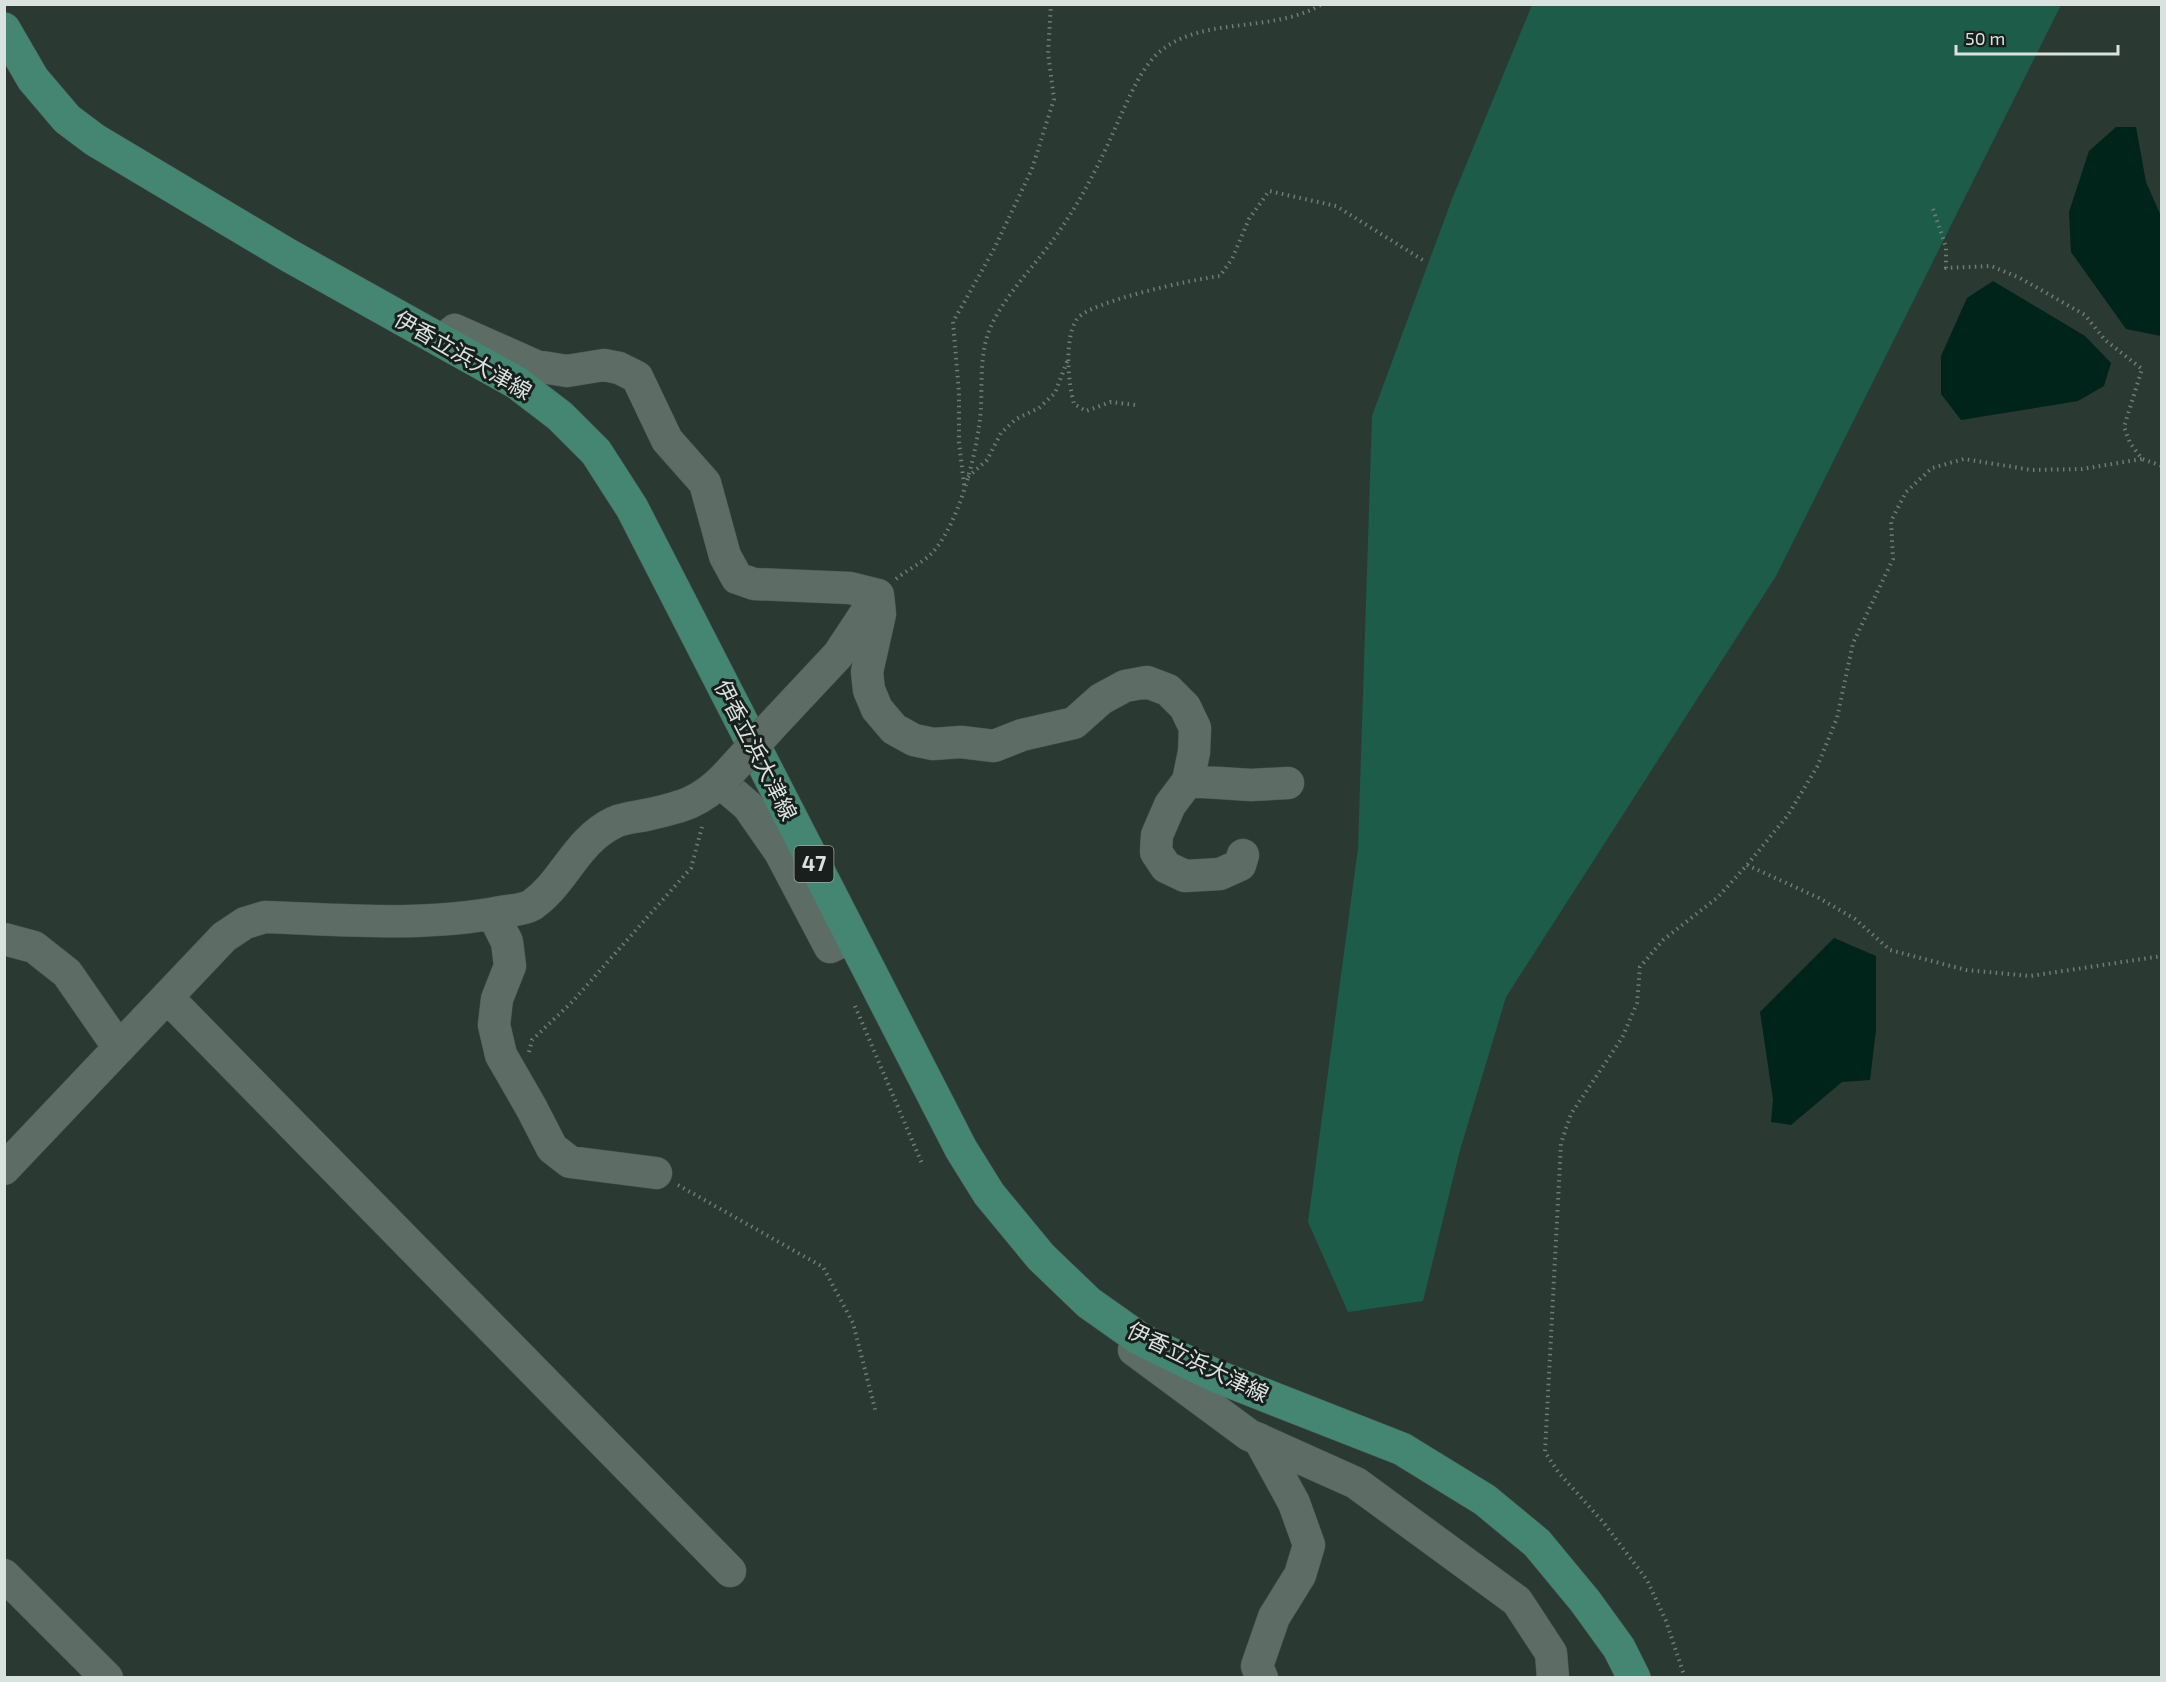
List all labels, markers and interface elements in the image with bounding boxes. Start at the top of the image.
scale bar [1956,18,2118,56]
text: 50 m [1965,27,2005,49]
street label: 伊香立浜大津線 [390,304,537,404]
street label: 伊香立浜大津線 [710,675,803,824]
road number: 47 [794,846,834,882]
street label: 伊香立浜大津線 [1124,1316,1273,1407]

